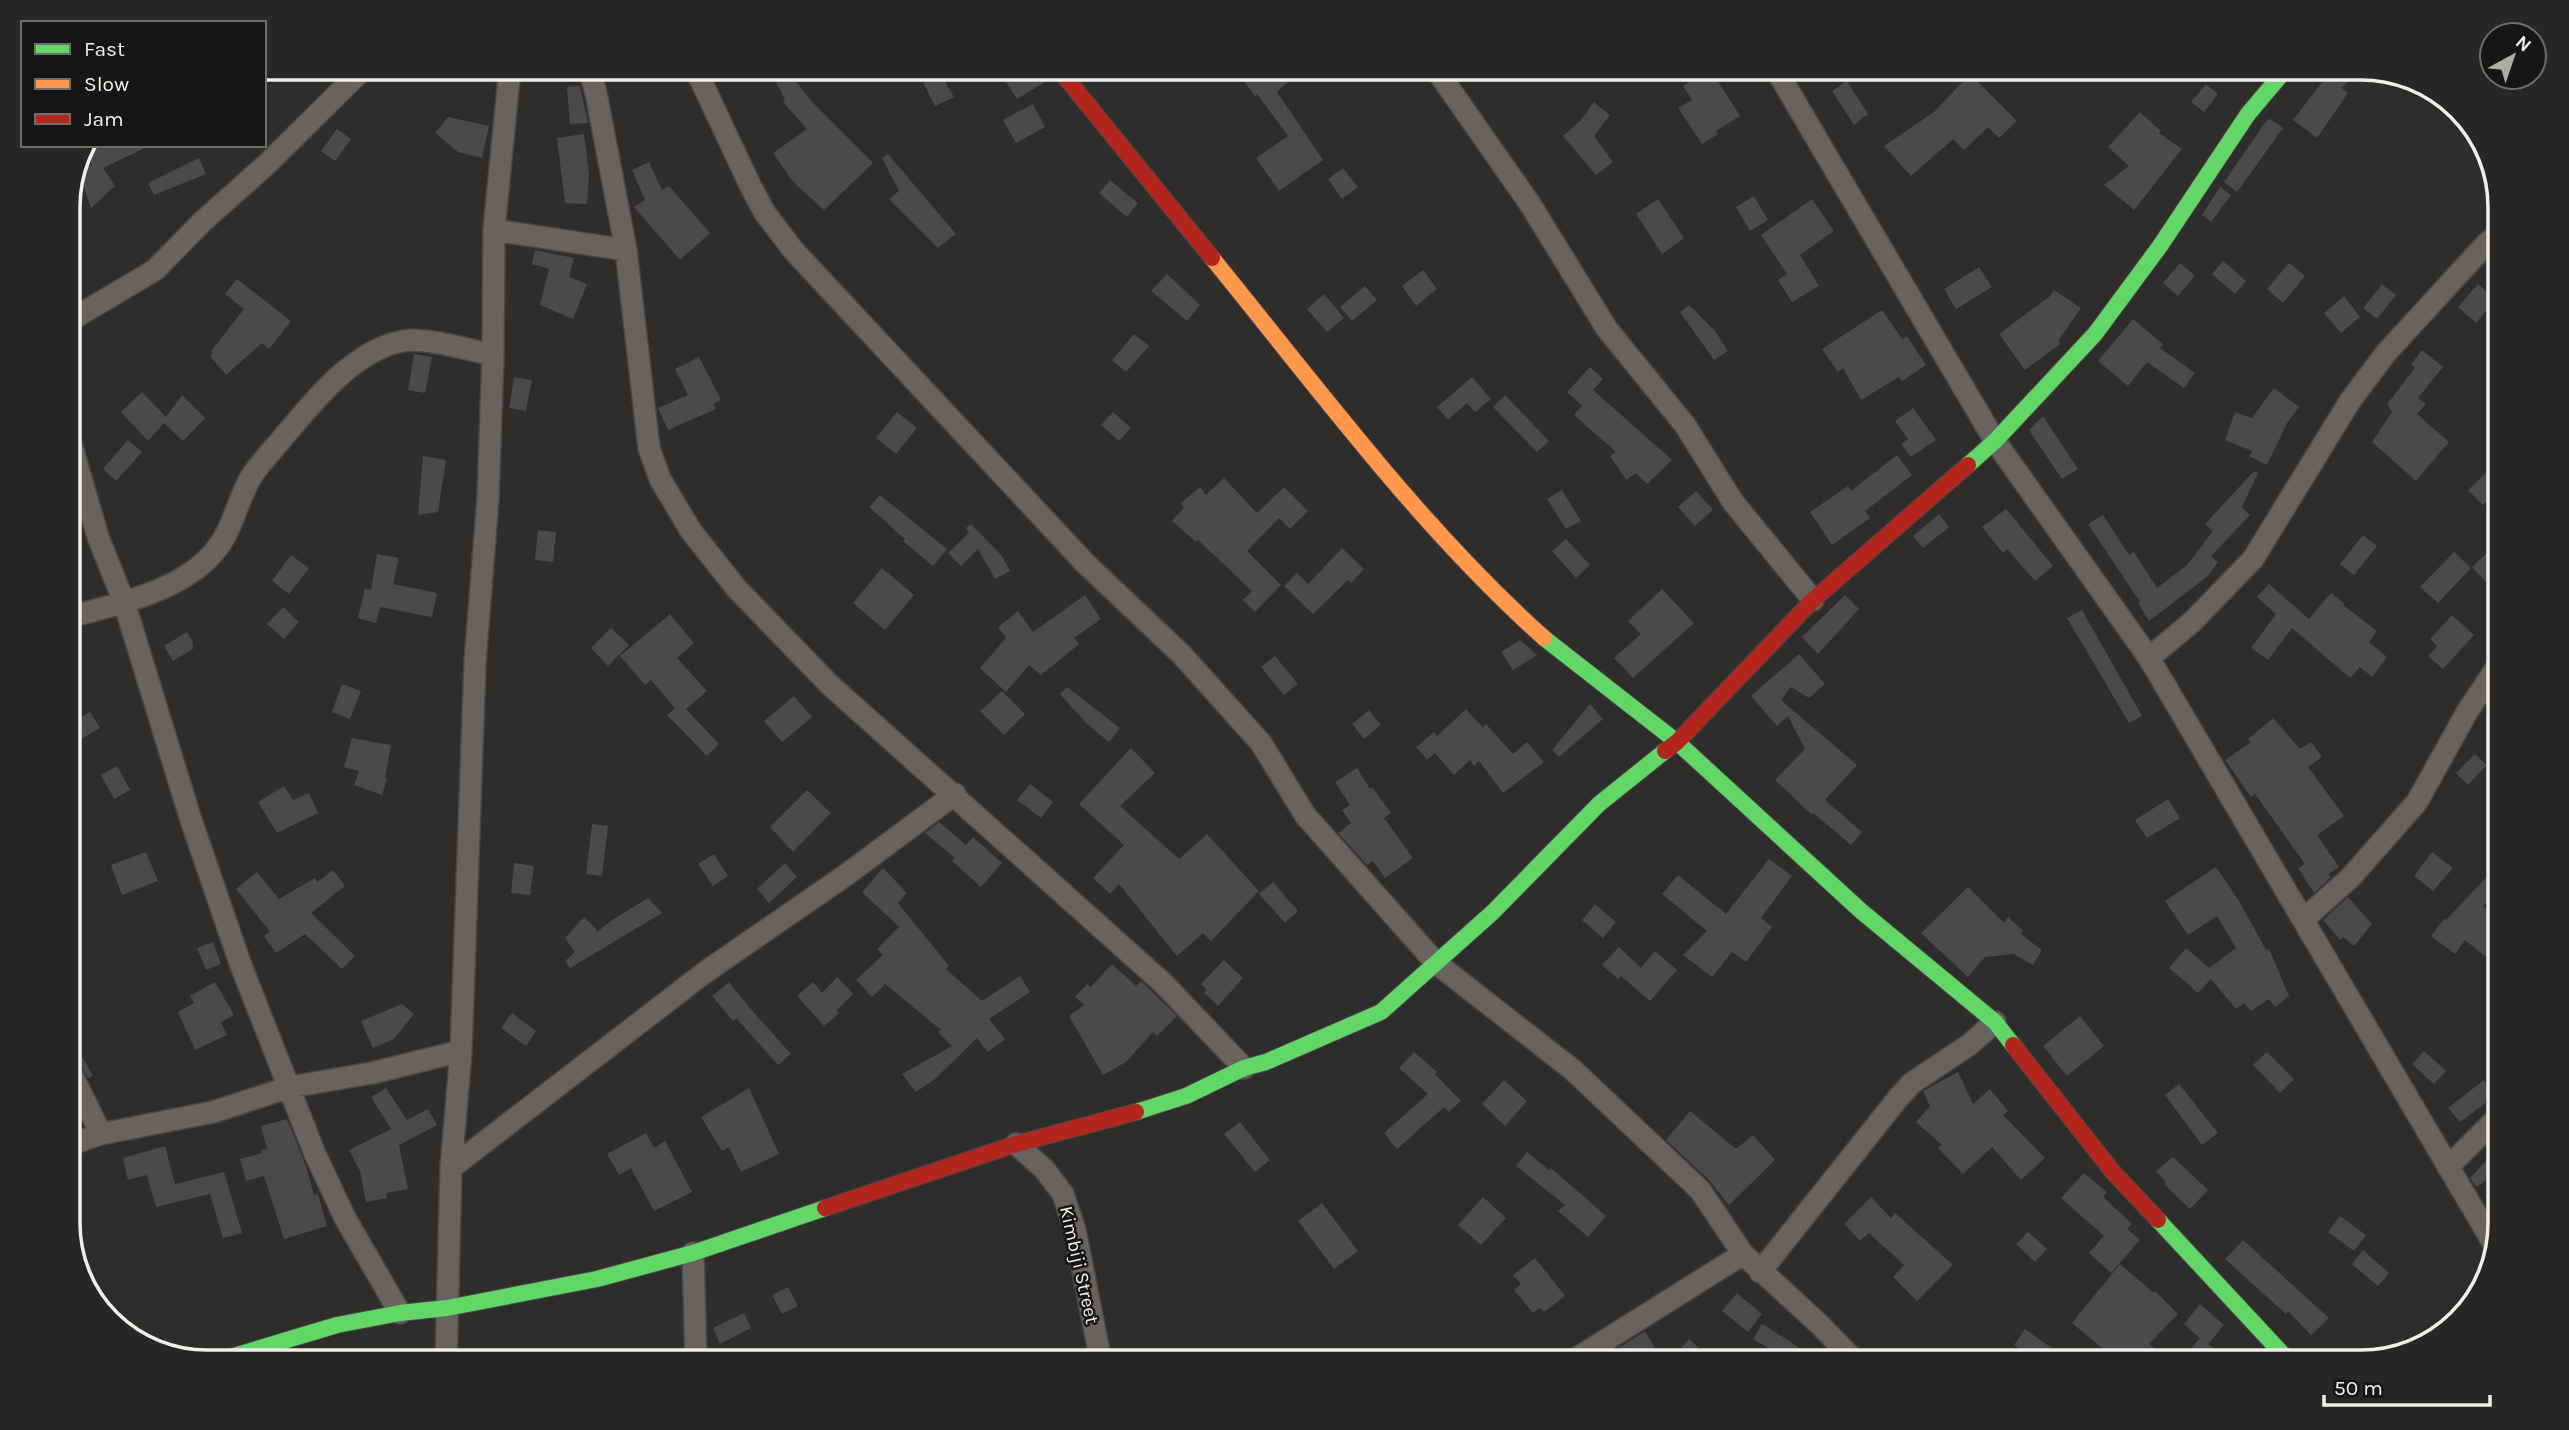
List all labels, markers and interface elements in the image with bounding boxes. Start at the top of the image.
legend [21,21,266,147]
north arrow [2478,21,2548,91]
text: N [2511,31,2536,57]
text: Fast [84,37,125,61]
text: Slow [84,72,129,96]
text: Jam [84,107,124,131]
street label: Kimbiji Street [1055,1204,1103,1326]
scale bar [2324,1364,2490,1408]
text: 50 m [2334,1376,2383,1400]

